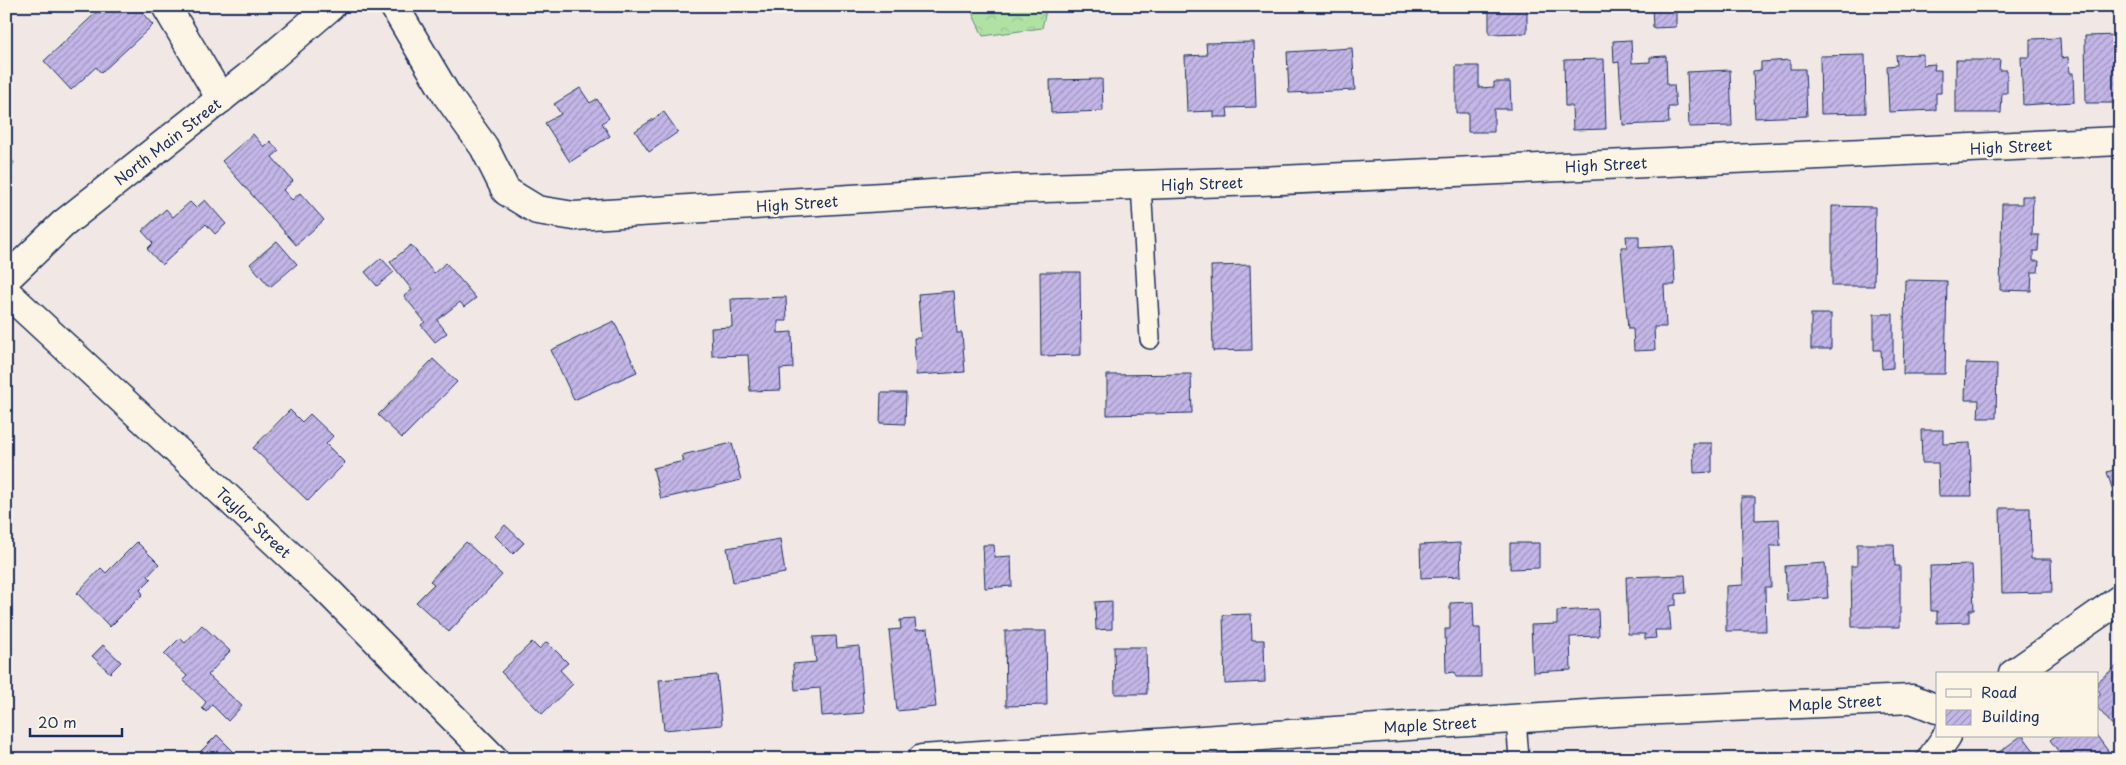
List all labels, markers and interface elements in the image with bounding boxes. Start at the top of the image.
street label: North Main Street [109,92,225,190]
street label: High Street [1969,132,2053,160]
street label: High Street [1564,150,1648,178]
street label: High Street [1161,170,1243,196]
street label: High Street [755,189,839,217]
street label: Taylor Street [211,481,297,563]
legend [1936,672,2098,738]
text: Road [1981,680,2017,703]
street label: Maple Street [1788,688,1882,716]
text: Building [1981,704,2040,727]
scale bar [30,705,122,737]
text: 20 m [38,710,77,733]
street label: Maple Street [1383,710,1477,738]

